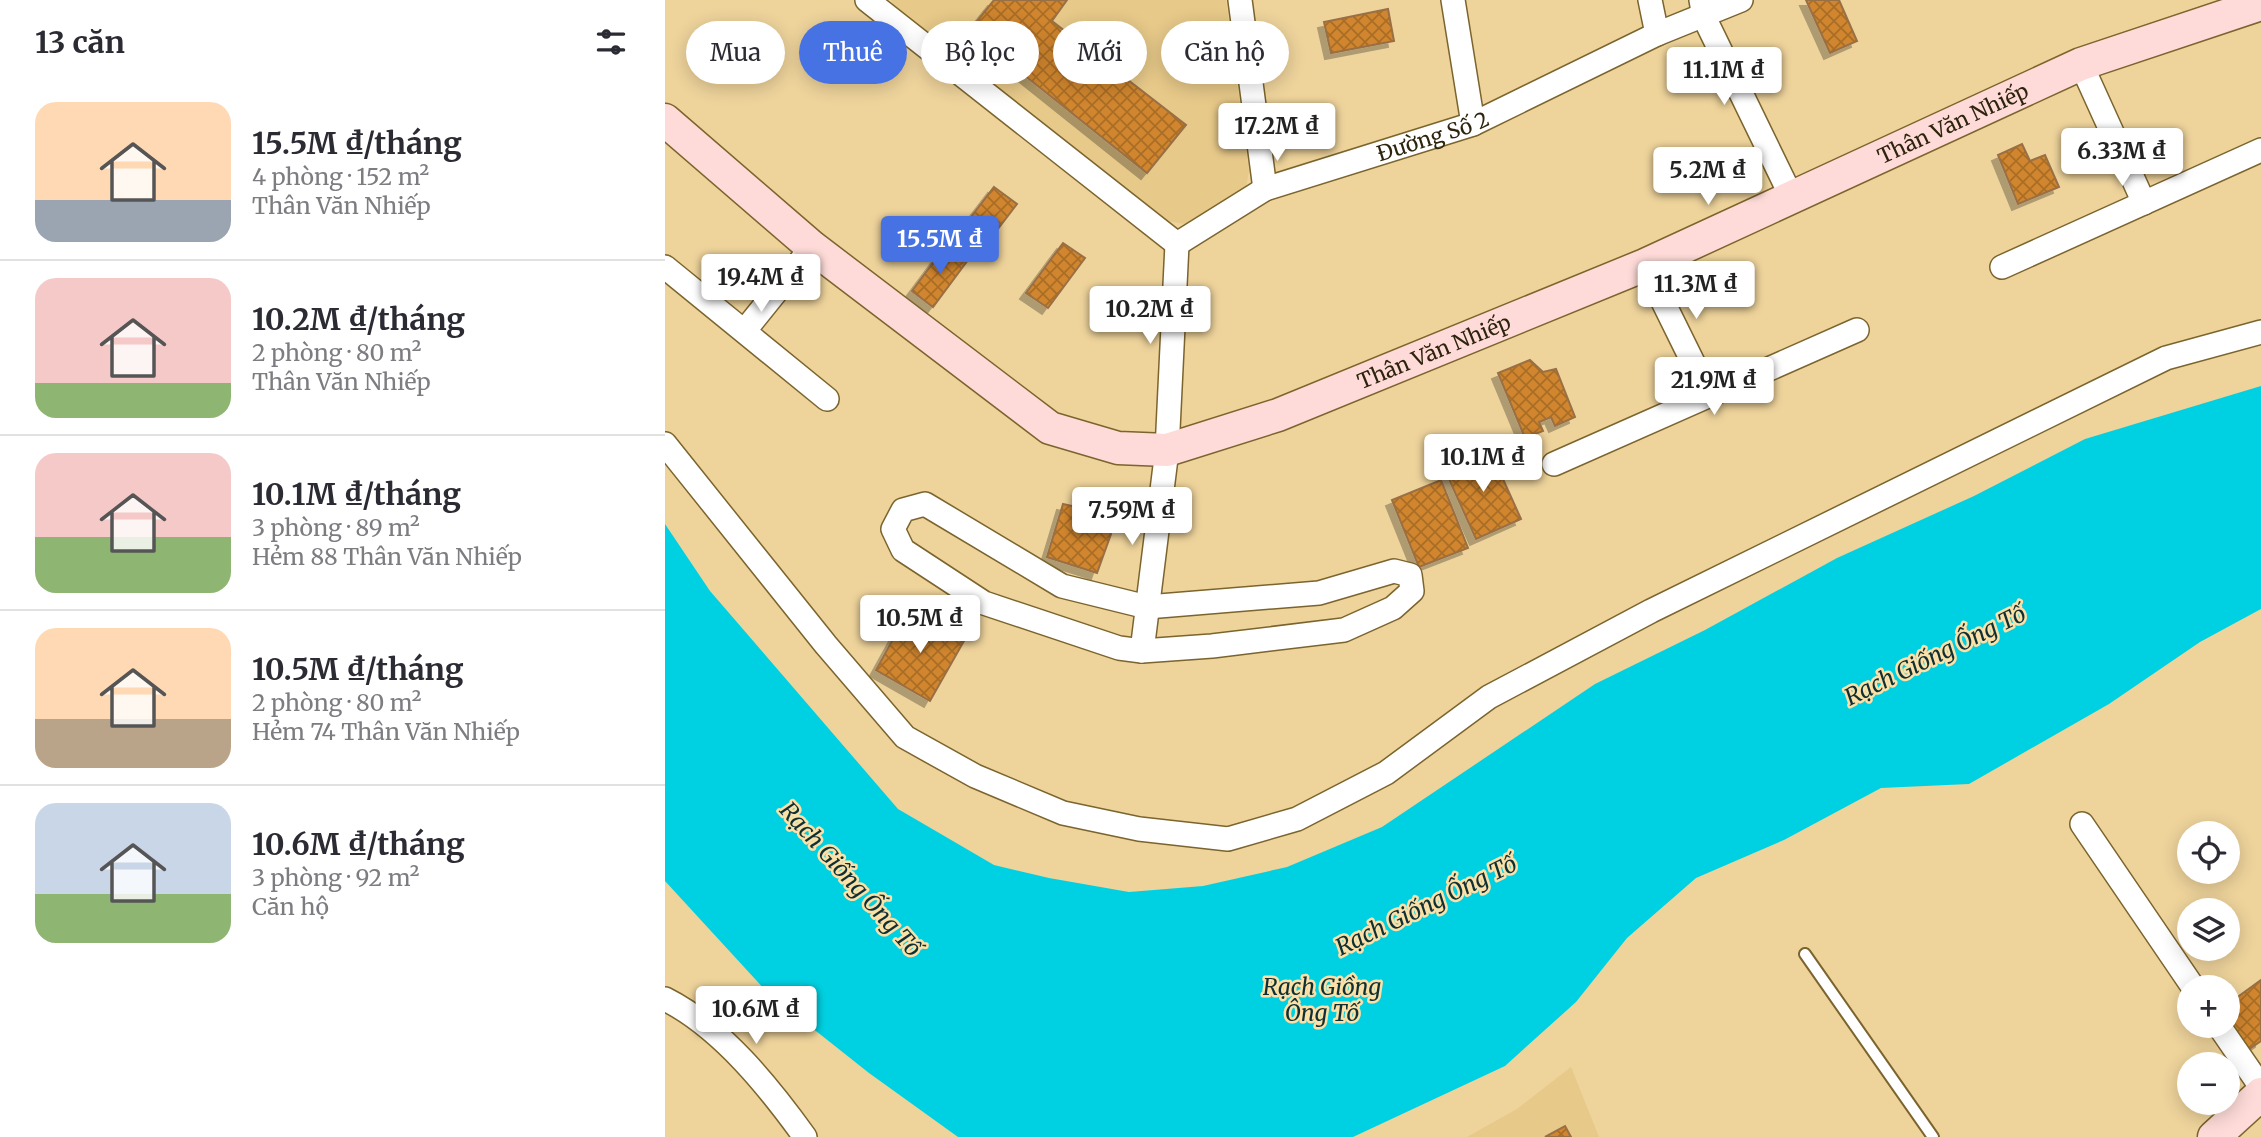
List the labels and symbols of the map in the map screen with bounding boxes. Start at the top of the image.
pin: 11.1M ₫ [1659,48,1789,107]
street label: Thân Văn Nhiếp [1873,77,2033,170]
pin: 17.2M ₫ [1212,104,1342,163]
street label: Đường Số 2 [1373,105,1493,167]
pin: 6.33M ₫ [2057,128,2187,188]
pin: 5.2M ₫ [1651,148,1765,207]
pin: 15.5M ₫ [875,216,1005,276]
pin: 19.4M ₫ [696,254,826,314]
pin: 11.3M ₫ [1631,262,1761,321]
pin: 10.2M ₫ [1085,286,1215,346]
street label: Thân Văn Nhiếp [1353,308,1515,395]
pin: 21.9M ₫ [1649,358,1779,417]
pin: 10.1M ₫ [1418,434,1548,494]
pin: 7.59M ₫ [1067,488,1197,547]
pin: 10.5M ₫ [855,596,985,655]
water label: Rạch Giống Ống Tố [1839,596,2032,711]
water label: Rạch Giống Ống Tố [774,794,931,964]
water label: Rạch Giống Ống Tố [1330,846,1523,961]
water label: Rạch Giồng Ông Tố [1263,972,1381,1027]
pin: 10.6M ₫ [691,986,821,1046]

